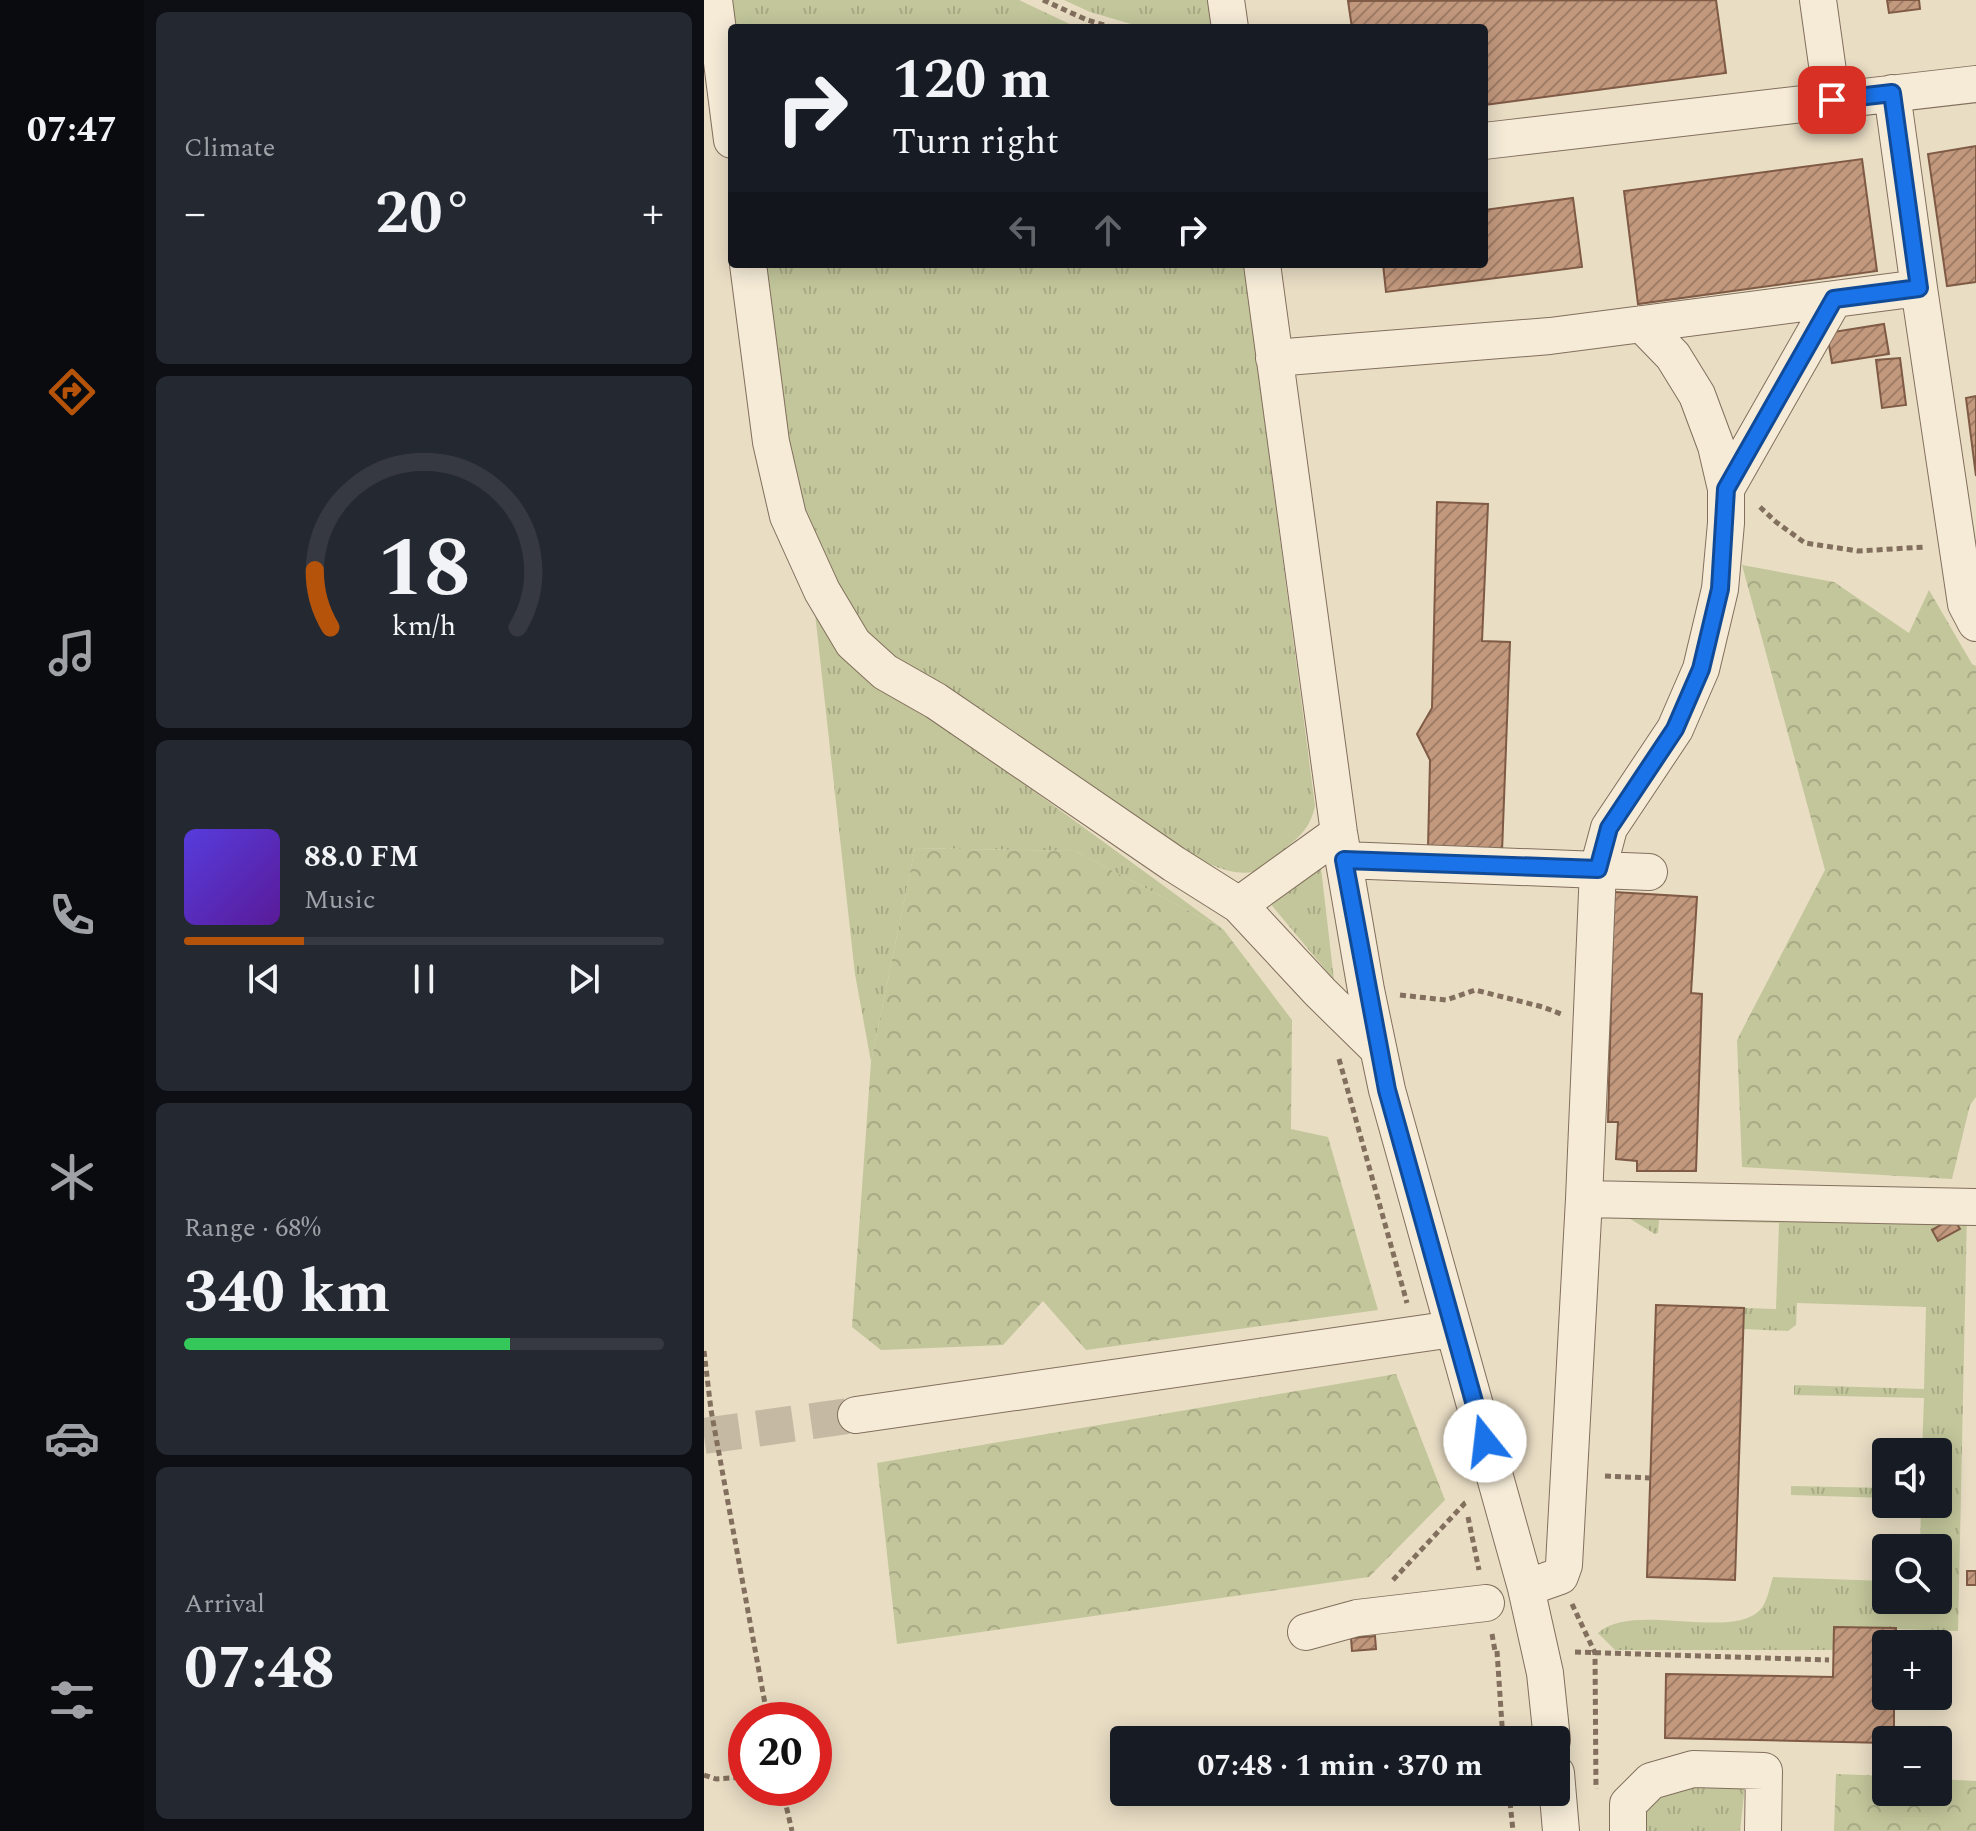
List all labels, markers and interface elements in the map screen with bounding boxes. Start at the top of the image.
text: 120 m [892,38,1051,123]
icon: right [760,56,864,160]
pin [1798,66,1866,134]
icon: arrive [1810,78,1854,122]
text: 07:47 [27,103,117,158]
text: Turn right [892,115,1059,170]
text: Climate [184,128,275,168]
text: 20° [375,168,473,260]
text: − [184,180,206,247]
text: + [642,180,664,247]
icon: left [1002,208,1046,252]
icon: ahead [1086,208,1130,252]
icon: right [1170,208,1214,252]
icon: directions [44,364,100,420]
text: 18 [377,505,471,632]
text: km/h [392,605,456,648]
icon: music [44,625,100,681]
text: 88.0 FM [304,834,419,880]
text: Music [304,880,375,920]
icon: phone [44,887,100,943]
icon: previous [242,957,286,1001]
icon: pause [402,957,446,1001]
icon: next [562,957,606,1001]
icon: climate [44,1149,100,1205]
text: Range · 68% [184,1208,321,1248]
text: 340 km [184,1247,390,1339]
position arrow [1443,1399,1527,1483]
icon: car [44,1410,100,1466]
map controls [1872,1438,1952,1806]
button: sound [1872,1438,1952,1518]
button: search [1872,1534,1952,1614]
text: Arrival [184,1584,265,1624]
text: 07:48 [184,1623,335,1715]
button: + [1872,1630,1952,1710]
icon: filters [44,1672,100,1728]
speed limit sign: 20 [728,1702,832,1806]
button: − [1872,1726,1952,1806]
text: 07:48 · 1 min · 370 m [1197,1743,1483,1789]

